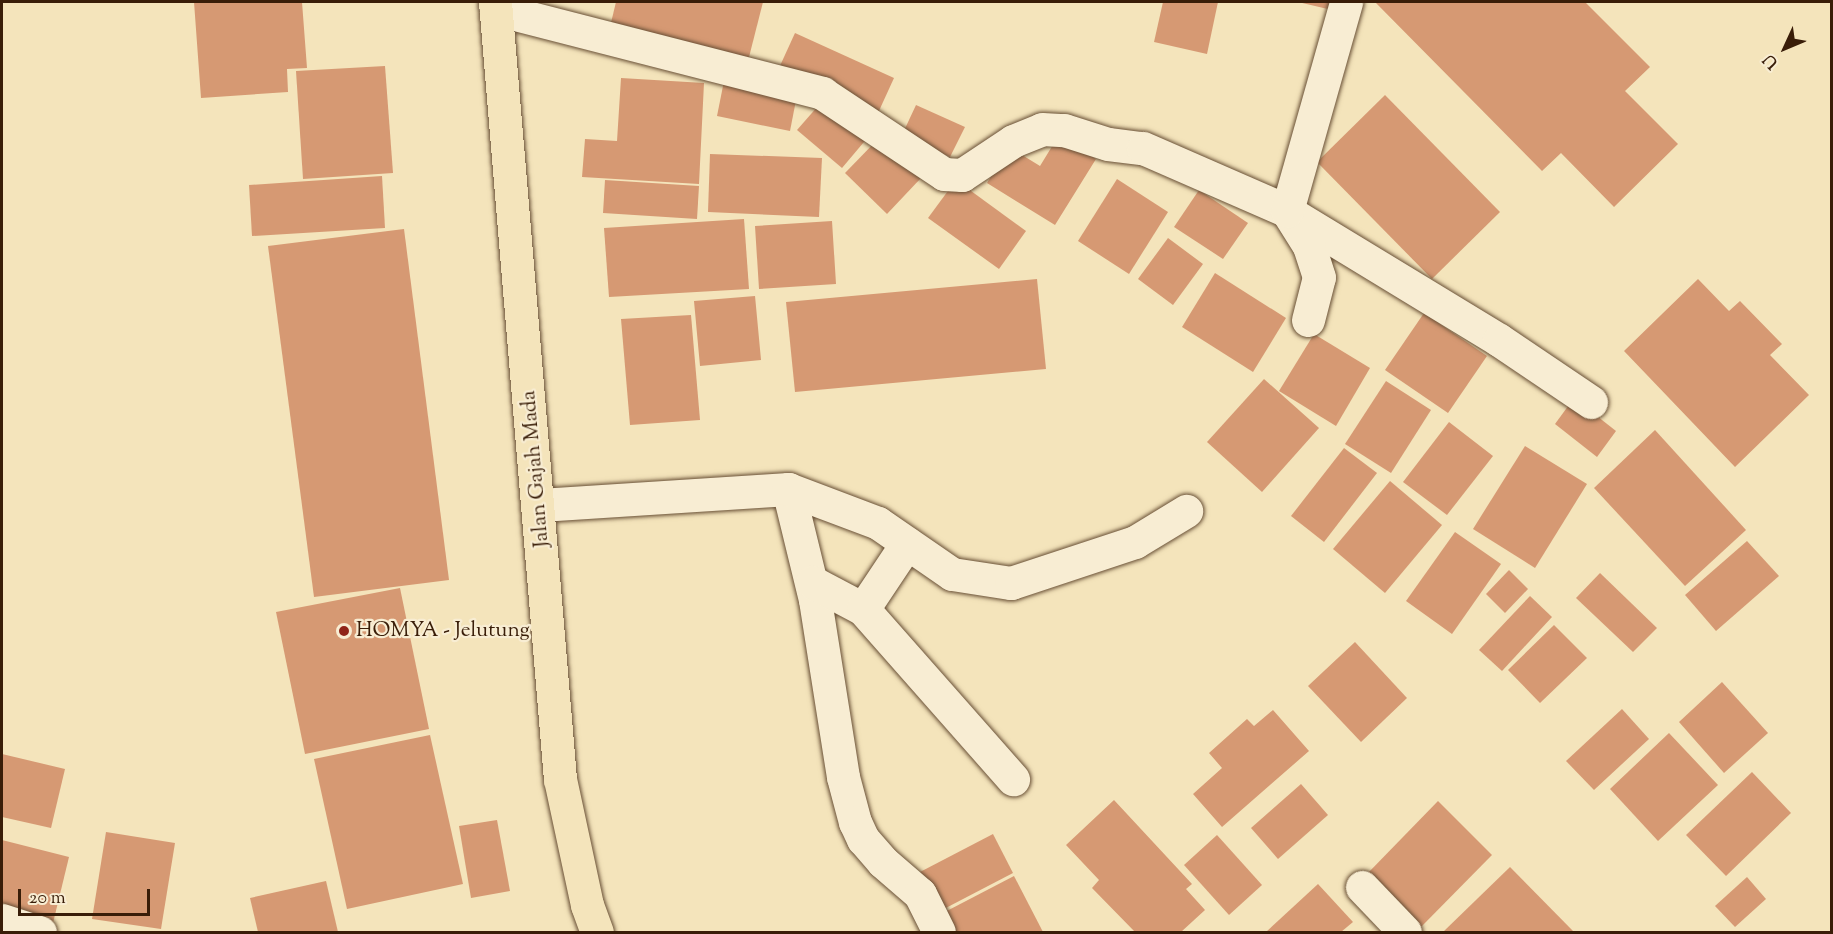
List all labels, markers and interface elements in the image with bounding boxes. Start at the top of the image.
north arrow [1755,18,1815,78]
text: U [1759,48,1785,74]
street label: Jalan Gajah Mada [517,390,555,548]
place label: HOMYA - Jelutung [356,618,530,644]
marker: HOMYA - Jelutung [337,624,351,638]
scale bar [21,877,153,915]
text: 20 m [29,886,66,912]

